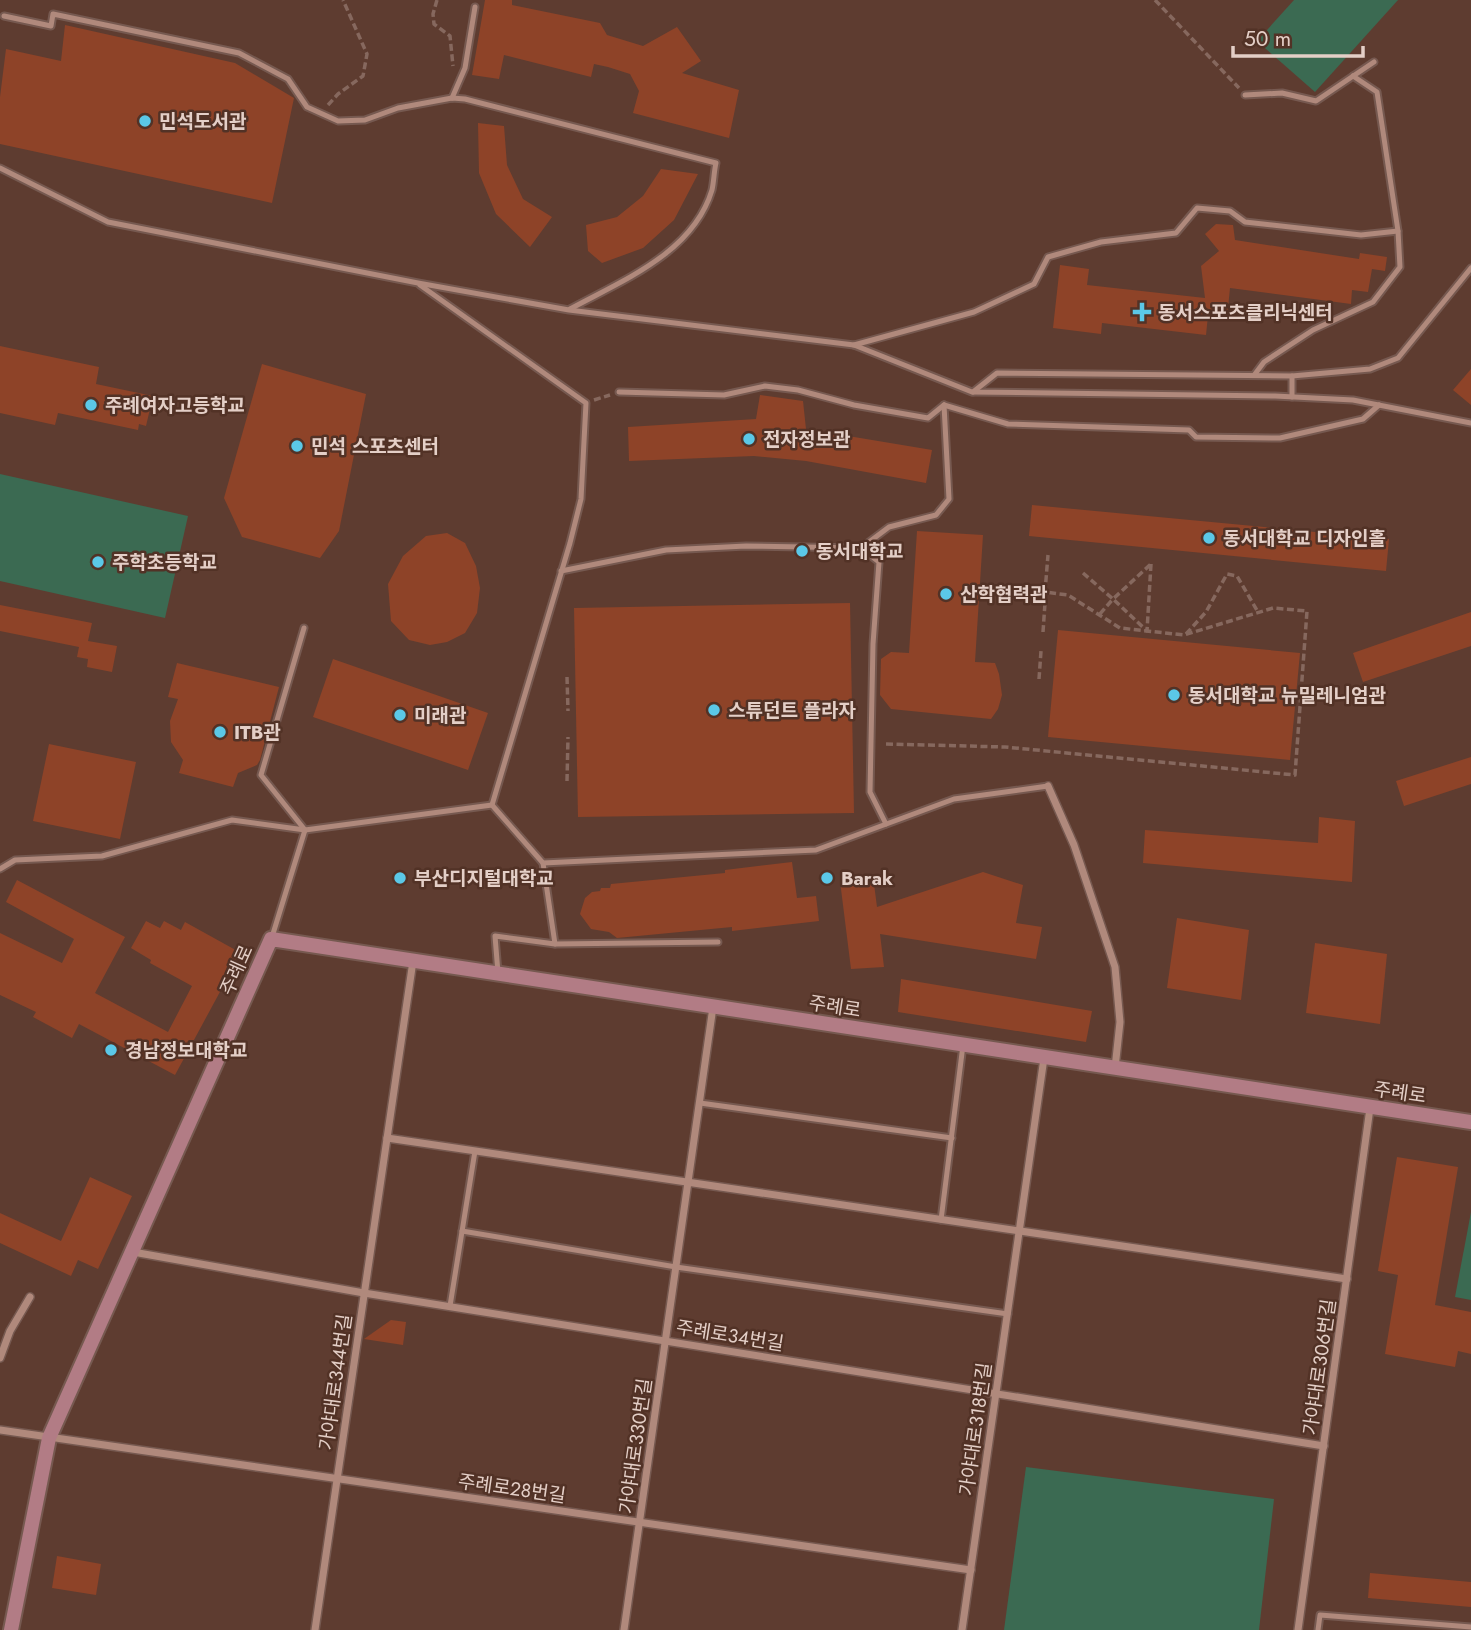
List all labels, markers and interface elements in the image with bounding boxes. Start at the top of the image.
scale bar [1233,14,1362,58]
text: 50 m [1244,24,1291,54]
place label: 민석도서관 [159,108,247,135]
marker: 민석도서관 [137,113,153,129]
place label: 동서스포츠클리닉센터 [1158,299,1333,326]
marker: 동서스포츠클리닉센터 [1132,302,1152,322]
place label: 주례여자고등학교 [105,392,245,419]
marker: 주례여자고등학교 [83,397,99,413]
place label: 전자정보관 [763,426,851,453]
marker: 전자정보관 [741,431,757,447]
place label: 민석 스포츠센터 [311,433,439,460]
marker: 민석 스포츠센터 [289,438,305,454]
place label: 동서대학교 디자인홀 [1223,525,1386,552]
marker: 동서대학교 디자인홀 [1201,530,1217,546]
place label: 동서대학교 [816,538,903,565]
marker: 동서대학교 [794,543,810,559]
place label: 주학초등학교 [112,549,217,576]
marker: 주학초등학교 [90,554,106,570]
place label: 산학협력관 [960,581,1048,608]
marker: 산학협력관 [938,586,954,602]
place label: 동서대학교 뉴밀레니엄관 [1188,682,1387,709]
marker: 동서대학교 뉴밀레니엄관 [1166,687,1182,703]
place label: 스튜던트 플라자 [728,697,857,724]
place label: 미래관 [414,702,467,729]
marker: 스튜던트 플라자 [706,702,722,718]
marker: 미래관 [392,707,408,723]
place label: ITB관 [234,719,281,746]
marker: ITB관 [212,724,228,740]
place label: 부산디지털대학교 [414,865,554,892]
place label: Barak [841,865,893,892]
marker: 부산디지털대학교 [392,870,408,886]
marker: Barak [819,870,835,886]
street label: 주례로 [213,941,259,1000]
street label: 주례로 [807,989,863,1024]
place label: 경남정보대학교 [125,1037,247,1064]
marker: 경남정보대학교 [103,1042,119,1058]
street label: 주례로 [1372,1075,1428,1110]
street label: 가야대로306번길 [1297,1297,1342,1437]
street label: 가야대로344번길 [313,1312,358,1452]
street label: 주례로34번길 [674,1314,786,1357]
street label: 가야대로318번길 [953,1361,998,1497]
street label: 가야대로330번길 [613,1376,658,1516]
street label: 주례로28번길 [456,1468,568,1509]

